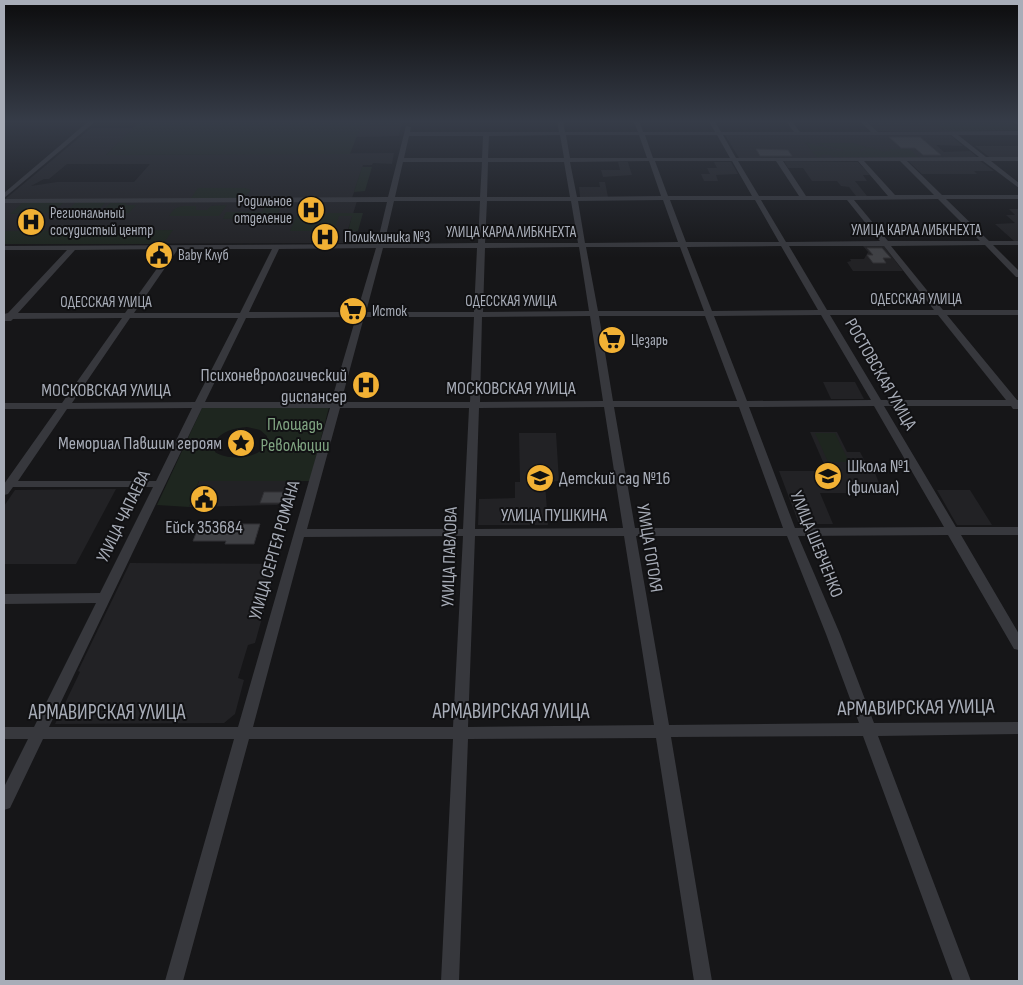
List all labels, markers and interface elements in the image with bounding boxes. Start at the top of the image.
place label: Родильное отделение [234,192,292,228]
hospital icon: Родильное отделение [296,195,326,225]
place label: Региональный сосудистый центр [50,204,153,240]
hospital icon: Региональный сосудистый центр [16,207,46,237]
street label: УЛИЦА КАРЛА ЛИБКНЕХТА [851,221,982,240]
hospital icon: Поликлиника №3 [310,222,340,252]
street label: УЛИЦА КАРЛА ЛИБКНЕХТА [446,223,577,242]
place label: Поликлиника №3 [344,228,430,247]
public building icon: Baby Клуб [144,240,174,270]
place label: Baby Клуб [178,246,229,265]
street label: ОДЕССКАЯ УЛИЦА [870,290,962,309]
street label: ОДЕССКАЯ УЛИЦА [465,292,557,311]
street label: ОДЕССКАЯ УЛИЦА [60,293,152,312]
supermarket icon: Исток [338,296,368,326]
place label: Исток [372,302,407,321]
street label: РОСТОВСКАЯ УЛИЦА [840,315,921,434]
supermarket icon: Цезарь [597,325,627,355]
place label: Цезарь [631,331,668,350]
place label: Психоневрологический диспансер [201,365,347,407]
hospital icon: Психоневрологический диспансер [351,370,381,400]
street label: МОСКОВСКАЯ УЛИЦА [446,378,576,399]
street label: МОСКОВСКАЯ УЛИЦА [41,380,171,401]
park label: Площадь Революции [261,414,329,456]
place icon: Мемориал Павшим героям [226,428,256,458]
place label: Мемориал Павшим героям [58,433,222,454]
place label: Школа №1 (филиал) [847,456,910,498]
school or university icon: Школа №1 (филиал) [813,461,843,491]
school or university icon: Детский сад №16 [525,463,555,493]
street label: УЛИЦА ЧАПАЕВА [92,466,155,566]
place label: Детский сад №16 [559,468,670,489]
street label: УЛИЦА СЕРГЕЯ РОМАНА [245,478,304,622]
public building icon: Ейск 353684 [189,484,219,514]
street label: УЛИЦА ШЕВЧЕНКО [786,488,847,601]
street label: УЛИЦА ГОГОЛЯ [632,502,667,594]
street label: УЛИЦА ПУШКИНА [501,505,608,526]
street label: УЛИЦА ПАВЛОВА [437,506,462,607]
place label: Ейск 353684 [165,517,243,538]
street label: АРМАВИРСКАЯ УЛИЦА [836,694,996,721]
street label: АРМАВИРСКАЯ УЛИЦА [431,699,591,724]
street label: АРМАВИРСКАЯ УЛИЦА [27,700,187,725]

